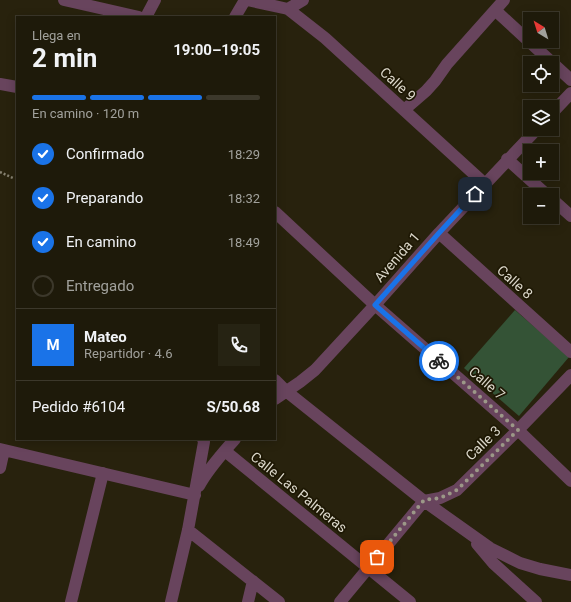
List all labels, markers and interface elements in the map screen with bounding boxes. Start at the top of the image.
north arrow [523,12,559,48]
map controls [523,12,559,224]
text: Llega en [32,28,81,43]
text: 19:00–19:05 [173,41,260,59]
text: 2 min [32,43,97,73]
button: locate [523,56,559,92]
street label: Calle 9 [377,64,419,104]
button: layers [523,100,559,136]
text: En camino · 120 m [32,106,139,121]
icon: check [32,143,54,165]
button: + [523,144,559,180]
text: Confirmado [66,145,144,163]
text: 18:29 [228,147,260,162]
pin [458,177,492,211]
icon: home [464,183,486,205]
icon: check [32,187,54,209]
button: − [523,188,559,224]
text: Preparando [66,189,143,207]
text: 18:32 [228,191,260,206]
street label: Avenida 1 [371,229,423,285]
icon: check [32,231,54,253]
text: En camino [66,233,136,251]
text: 18:49 [228,235,260,250]
street label: Calle 8 [494,262,536,302]
text: Entregado [66,277,134,295]
button: phone [218,324,260,366]
text: Mateo [84,328,127,346]
text: M [46,336,60,354]
courier [419,341,459,381]
text: Repartidor · 4.6 [84,346,172,361]
icon: bike [428,350,450,372]
street label: Calle 7 [466,363,508,403]
text: Pedido #6104 [32,398,125,416]
text: S/50.68 [206,398,260,416]
street label: Calle 3 [462,423,504,463]
street label: Calle Las Palmeras [248,448,350,536]
pin [360,540,394,574]
icon: bag [366,546,388,568]

